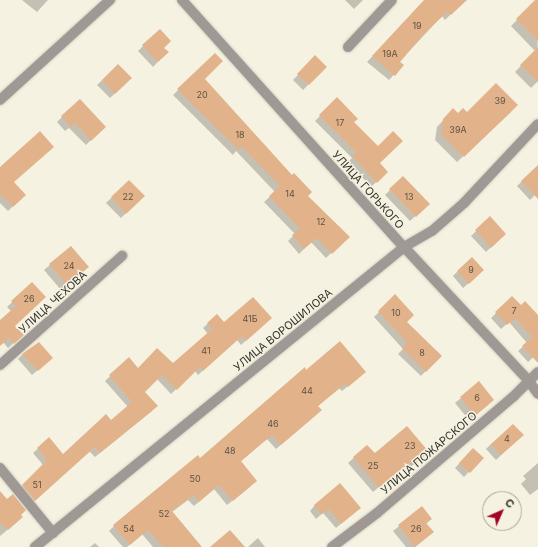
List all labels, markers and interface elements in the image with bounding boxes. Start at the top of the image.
house number: 19 [412,21,422,31]
house number: 19А [382,49,398,59]
house number: 20 [196,90,208,100]
house number: 39 [494,96,506,106]
house number: 17 [336,118,344,128]
house number: 39А [449,125,467,135]
house number: 18 [235,130,245,140]
street label: УЛИЦА ГОРЬКОГО [329,148,407,232]
house number: 14 [285,189,295,199]
house number: 22 [123,192,133,202]
house number: 13 [404,192,414,202]
house number: 12 [316,217,326,227]
house number: 24 [63,261,75,271]
house number: 9 [468,265,474,275]
street label: УЛИЦА ЧЕХОВА [16,268,90,336]
street label: УЛИЦА ВОРОШИЛОВА [231,286,335,374]
house number: 26 [23,294,35,304]
house number: 7 [511,306,517,316]
house number: 10 [391,308,401,318]
house number: 41Б [242,314,258,324]
house number: 41 [201,346,211,356]
house number: 8 [419,348,425,358]
house number: 44 [301,386,313,396]
house number: 6 [474,393,480,403]
street label: УЛИЦА ПОЖАРСКОГО [378,409,480,497]
house number: 46 [267,419,279,429]
house number: 4 [504,434,510,444]
house number: 23 [404,441,416,451]
house number: 48 [224,446,236,456]
house number: 25 [368,461,378,471]
house number: 50 [189,474,201,484]
house number: 51 [32,480,42,490]
north arrow [482,491,522,531]
text: С [502,495,518,511]
house number: 52 [159,509,169,519]
house number: 54 [123,524,135,534]
house number: 26 [410,524,422,534]

